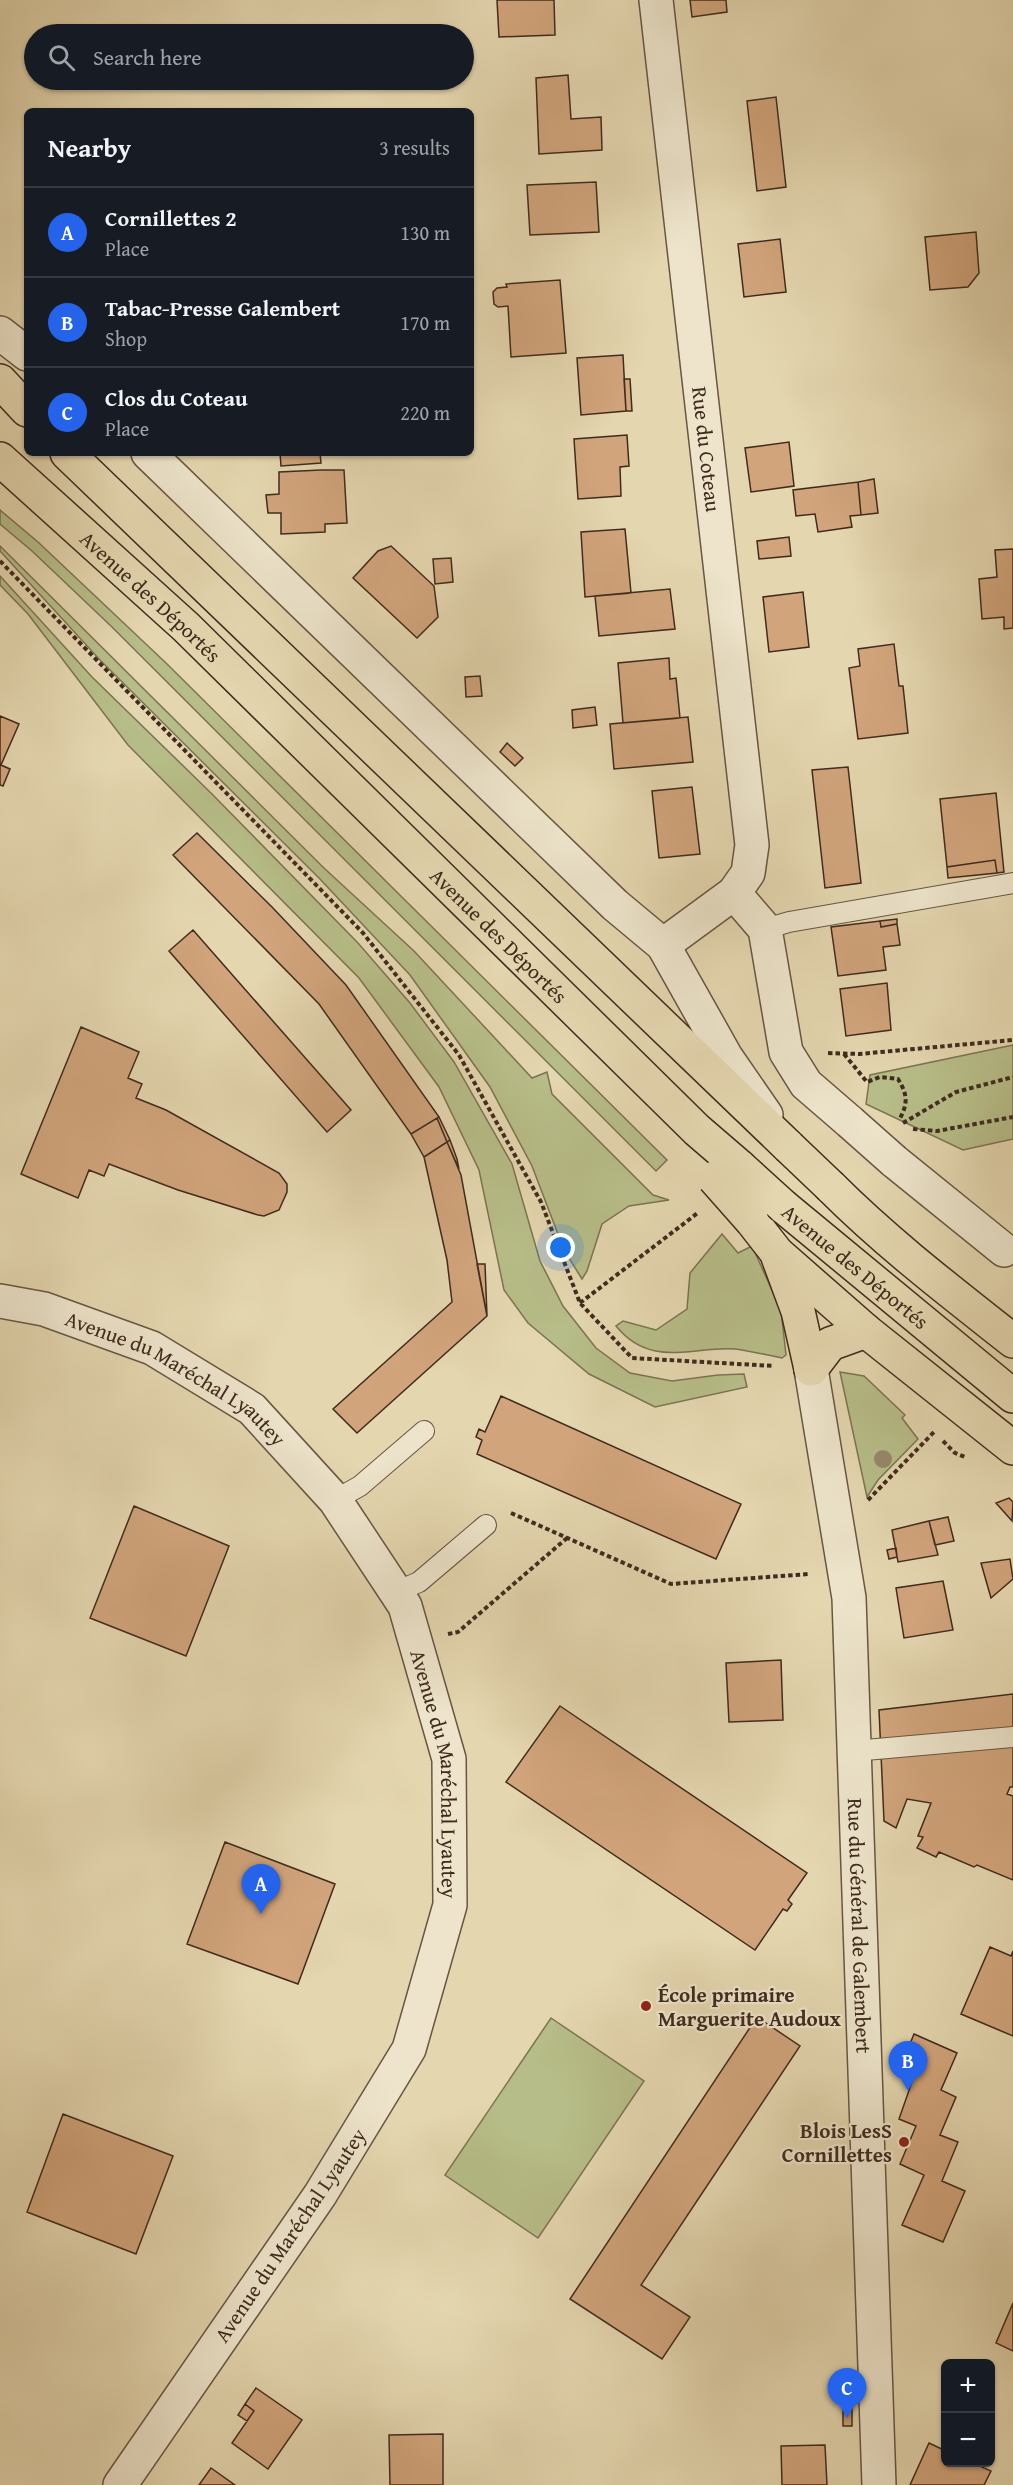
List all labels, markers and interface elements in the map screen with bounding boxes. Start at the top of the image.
search box [24,24,474,90]
icon: search [45,41,78,74]
text: Search here [93,41,202,73]
text: Nearby [48,128,131,167]
text: 3 results [379,133,450,162]
text: Cornillettes 2 [105,202,237,234]
text: A [61,218,74,247]
text: 130 m [400,218,450,247]
text: Place [105,234,149,263]
text: Tabac-Presse Galembert [105,292,340,324]
text: B [61,308,74,337]
text: 170 m [400,308,450,337]
text: Shop [105,324,147,353]
text: Clos du Coteau [105,382,248,414]
street label: Rue du Coteau [685,385,730,514]
text: C [62,398,73,427]
text: 220 m [400,398,450,427]
text: Place [105,414,149,443]
street label: Avenue des Déportés [73,523,229,669]
street label: Avenue des Déportés [423,860,575,1010]
street label: Avenue des Déportés [776,1196,936,1336]
your location [546,1233,575,1262]
street label: Avenue du Maréchal Lyautey [61,1303,294,1453]
street label: Avenue du Maréchal Lyautey [403,1646,465,1899]
street label: Rue du Général de Galembert [840,1797,880,2055]
pin: A [242,1864,280,1914]
place label: École primaire Marguerite Audoux [658,1979,841,2034]
marker: École primaire Marguerite Audoux [639,1999,653,2013]
pin: B [888,2042,928,2091]
place label: Blois LesS Cornillettes [782,2115,892,2170]
street label: Avenue du Maréchal Lyautey [207,2121,374,2348]
marker: Blois LesS Cornillettes [897,2135,911,2149]
map controls [941,2359,995,2467]
button: + [941,2359,995,2413]
pin: C [828,2368,866,2418]
button: − [941,2413,995,2467]

